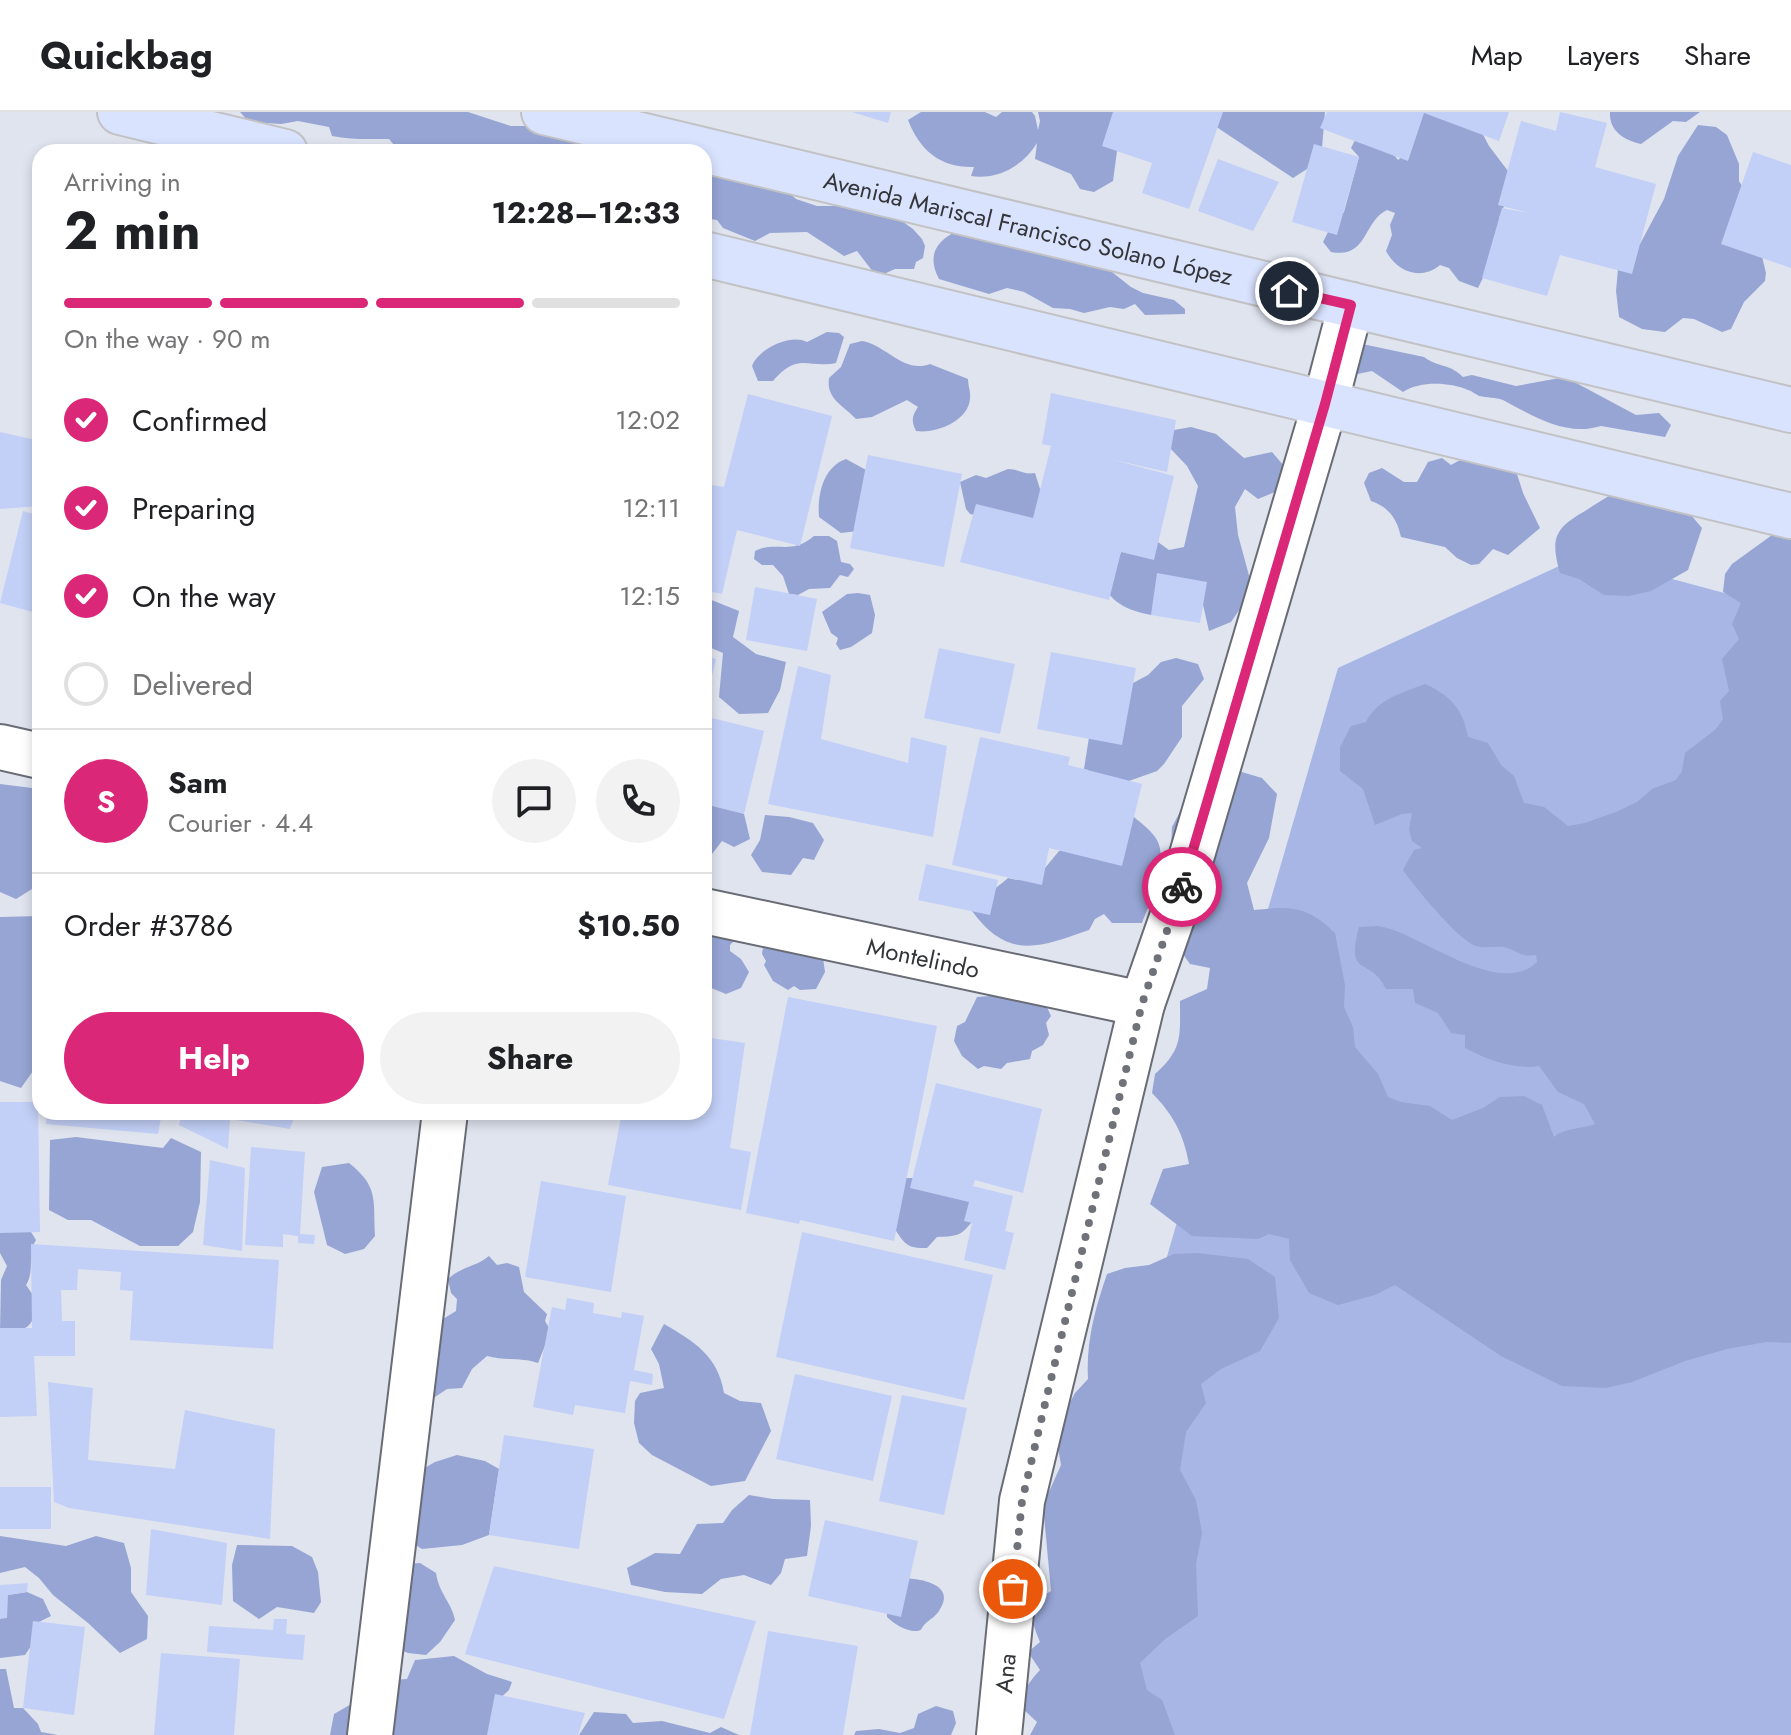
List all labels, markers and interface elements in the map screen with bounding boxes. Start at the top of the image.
text: Quickbag [40,28,213,83]
text: Map [1471,35,1523,76]
text: Layers [1567,35,1640,76]
text: Share [1684,35,1751,76]
street label: Avenida Mariscal Francisco Solano López [820,162,1236,294]
text: Arriving in [64,163,181,201]
text: 12:28–12:33 [492,191,680,234]
text: 2 min [64,193,201,269]
pin [1255,257,1323,325]
icon: home [1267,269,1311,313]
text: On the way · 90 m [64,320,271,358]
icon: check [64,398,108,442]
text: Confirmed [132,399,267,442]
text: 12:02 [615,401,680,439]
icon: check [64,486,108,530]
text: Preparing [132,487,256,530]
text: 12:11 [622,489,680,527]
icon: check [64,574,108,618]
text: On the way [132,575,276,618]
text: 12:15 [619,577,680,615]
text: Delivered [132,663,253,706]
button: chat [492,759,576,843]
button: phone [596,759,680,843]
text: Sam [168,761,228,804]
text: S [97,780,115,823]
text: Courier · 4.4 [168,804,313,842]
courier [1142,847,1222,927]
icon: bike [1160,865,1204,909]
text: Order #3786 [64,904,233,947]
text: $10.50 [577,904,680,947]
street label: Montelindo [863,929,983,987]
button: Help [64,1012,364,1104]
button: Share [380,1012,680,1104]
pin [979,1555,1047,1623]
icon: bag [991,1567,1035,1611]
street label: Ana [986,1652,1024,1695]

